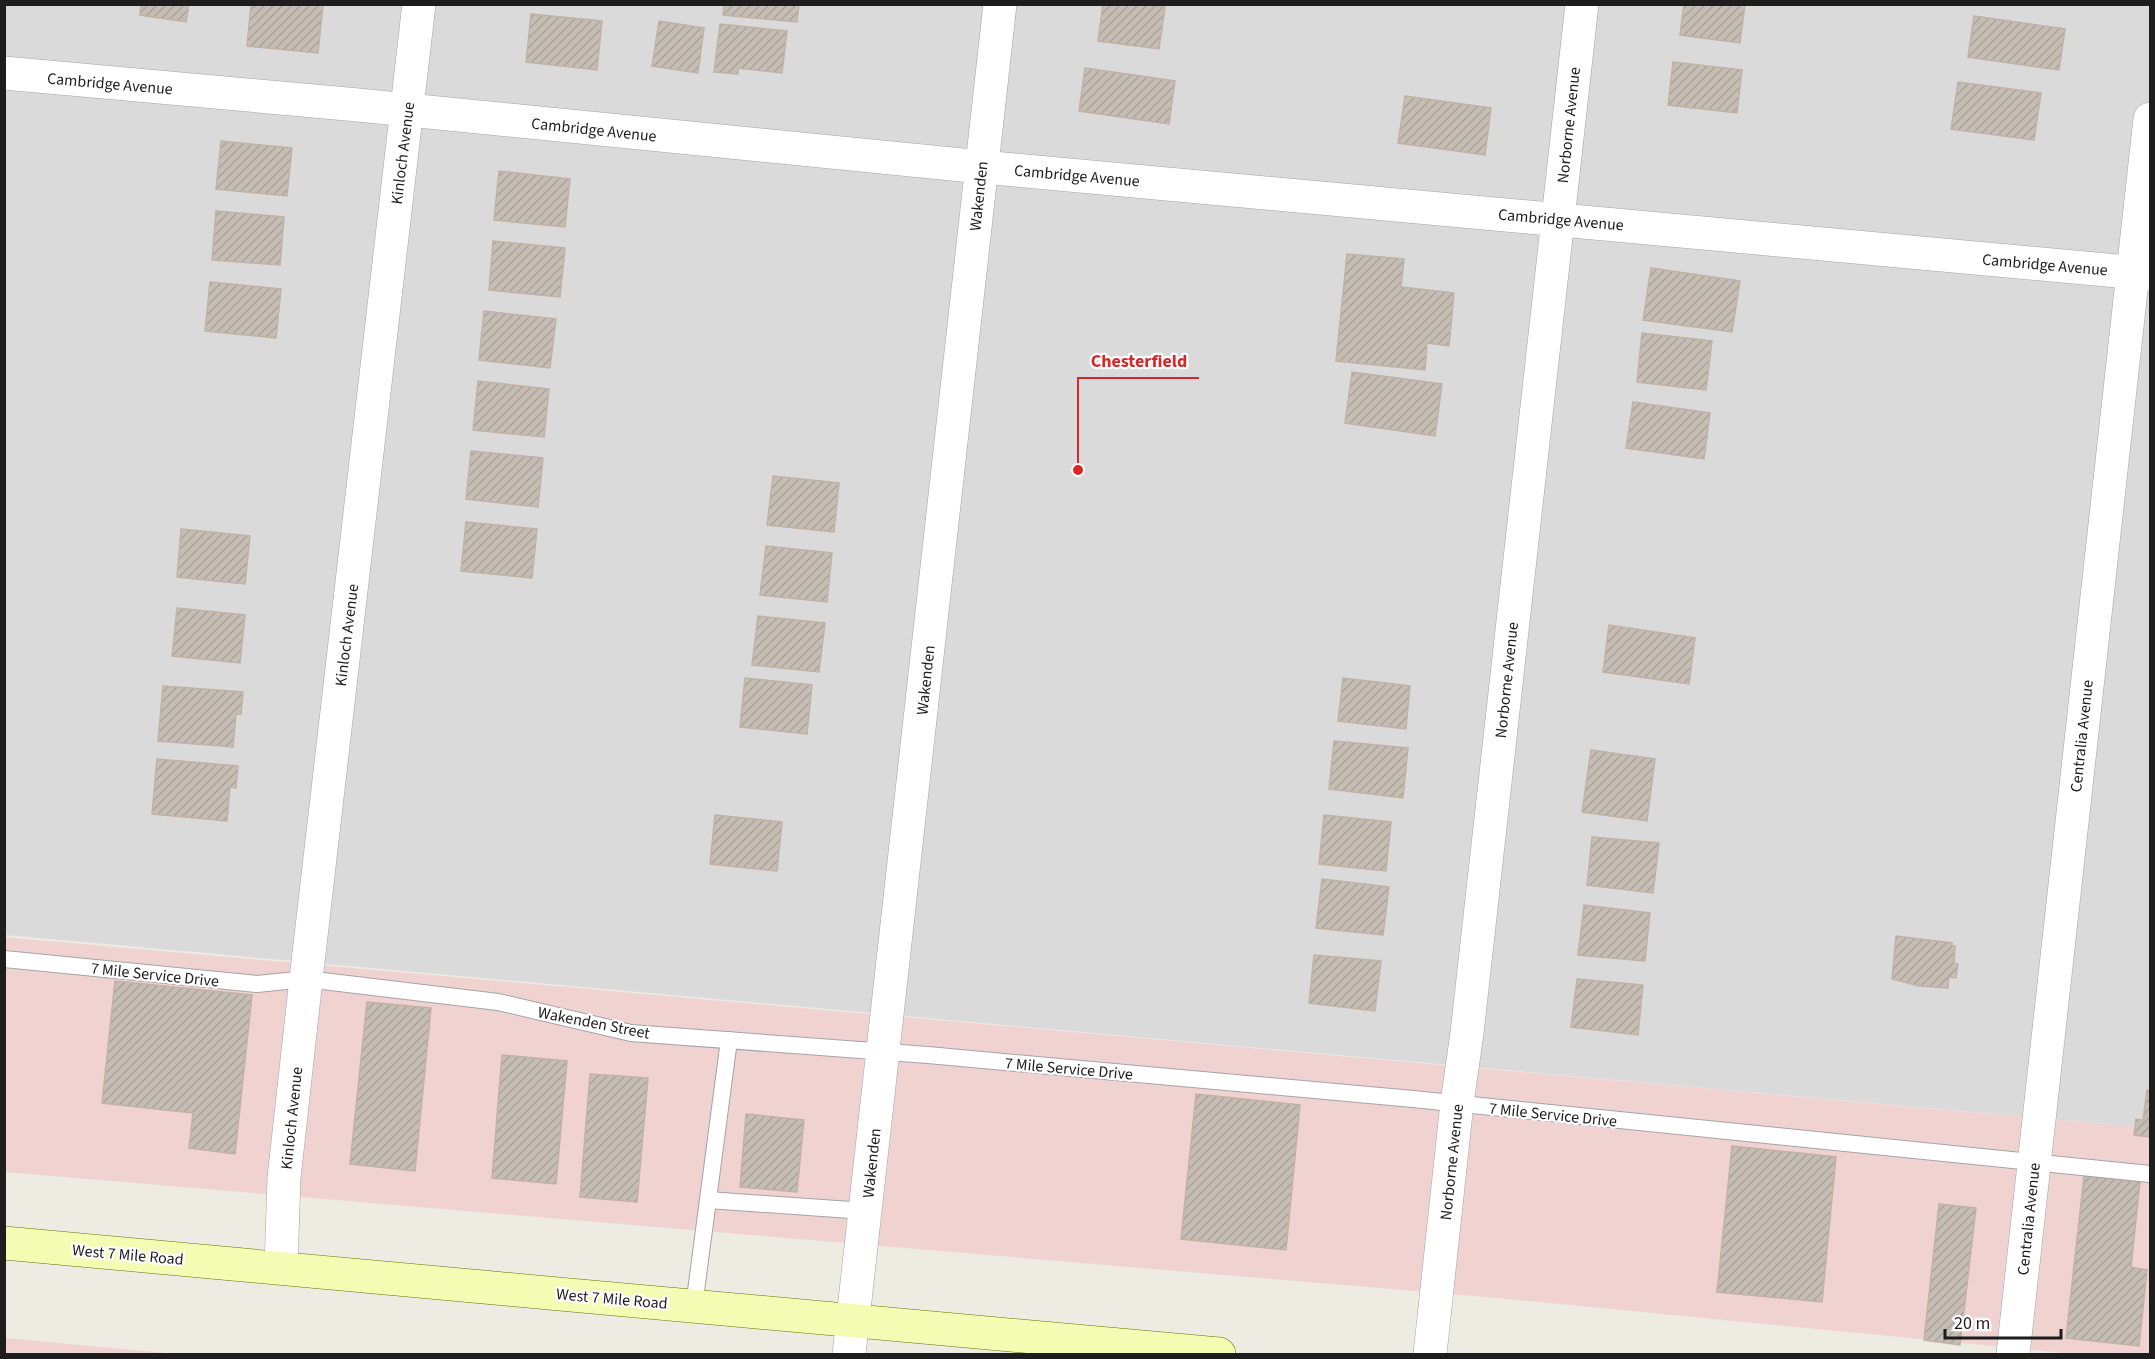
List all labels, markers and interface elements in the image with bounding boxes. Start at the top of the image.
street label: Norborne Avenue [1552,66,1586,184]
street label: Cambridge Avenue [46,68,174,100]
street label: Kinloch Avenue [386,100,420,206]
street label: Cambridge Avenue [530,112,658,148]
street label: Wakenden [964,160,994,232]
street label: Cambridge Avenue [1013,160,1141,192]
street label: Cambridge Avenue [1497,204,1625,236]
street label: Cambridge Avenue [1981,249,2109,281]
callout: Chesterfield [1078,342,1199,378]
text: Chesterfield [1091,349,1187,374]
street label: Kinloch Avenue [330,582,364,688]
street label: Norborne Avenue [1490,621,1524,739]
street label: Wakenden [911,644,941,716]
street label: Centralia Avenue [2065,679,2099,793]
street label: 7 Mile Service Drive [90,957,220,993]
street label: Wakenden Street [536,1001,652,1045]
street label: 7 Mile Service Drive [1004,1052,1134,1086]
street label: Kinloch Avenue [276,1066,308,1171]
street label: 7 Mile Service Drive [1488,1097,1618,1133]
street label: Norborne Avenue [1435,1103,1469,1221]
street label: Wakenden [857,1127,887,1199]
street label: Centralia Avenue [2012,1162,2046,1276]
street label: West 7 Mile Road [71,1239,185,1271]
street label: West 7 Mile Road [555,1283,669,1315]
scale bar [1945,1302,2060,1340]
text: 20 m [1954,1311,1990,1336]

